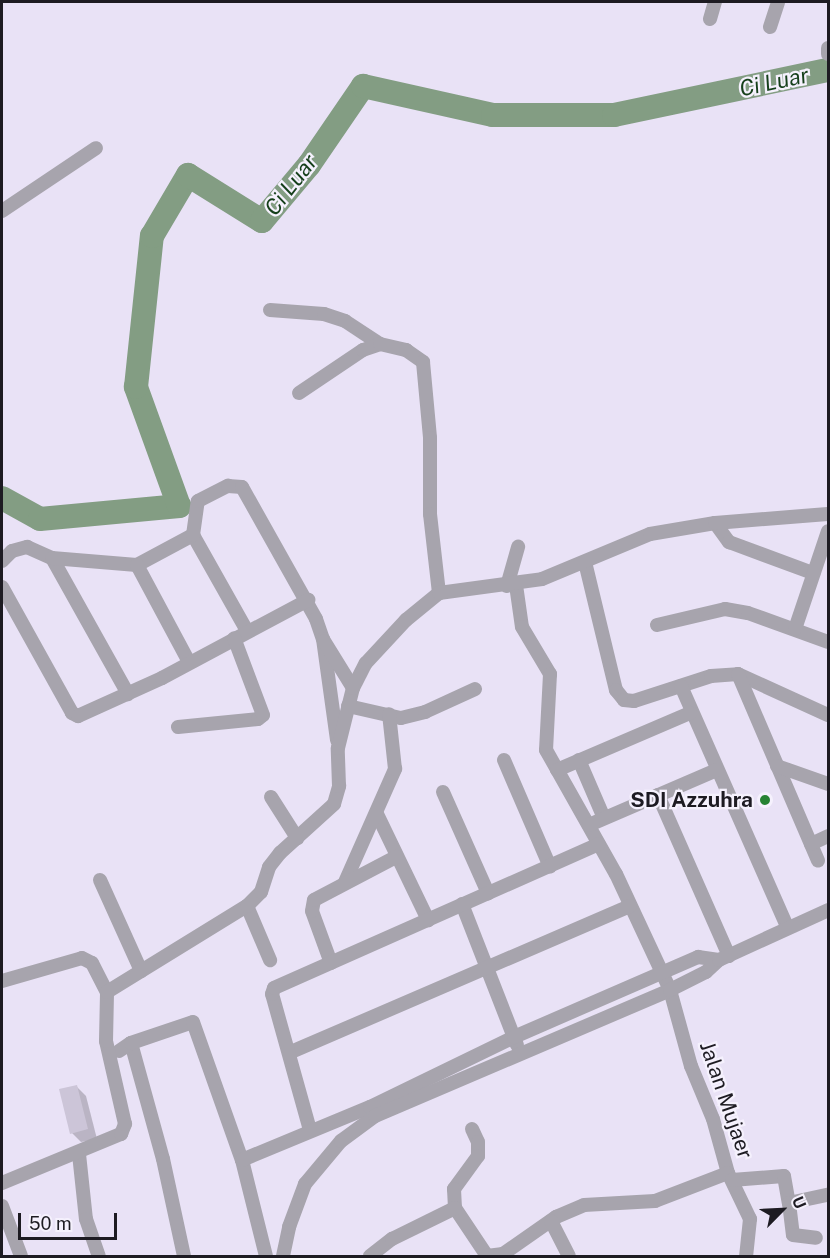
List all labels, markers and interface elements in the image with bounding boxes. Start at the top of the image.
water label: Ci Luar [737,62,811,102]
water label: Ci Luar [259,149,323,221]
place label: SDI Azzuhra [630,787,753,813]
marker: SDI Azzuhra [758,793,772,807]
street label: Jalan Mujaer [694,1038,758,1162]
north arrow [752,1180,812,1240]
text: U [788,1193,810,1212]
scale bar [21,1201,120,1239]
text: 50 m [29,1213,72,1234]

